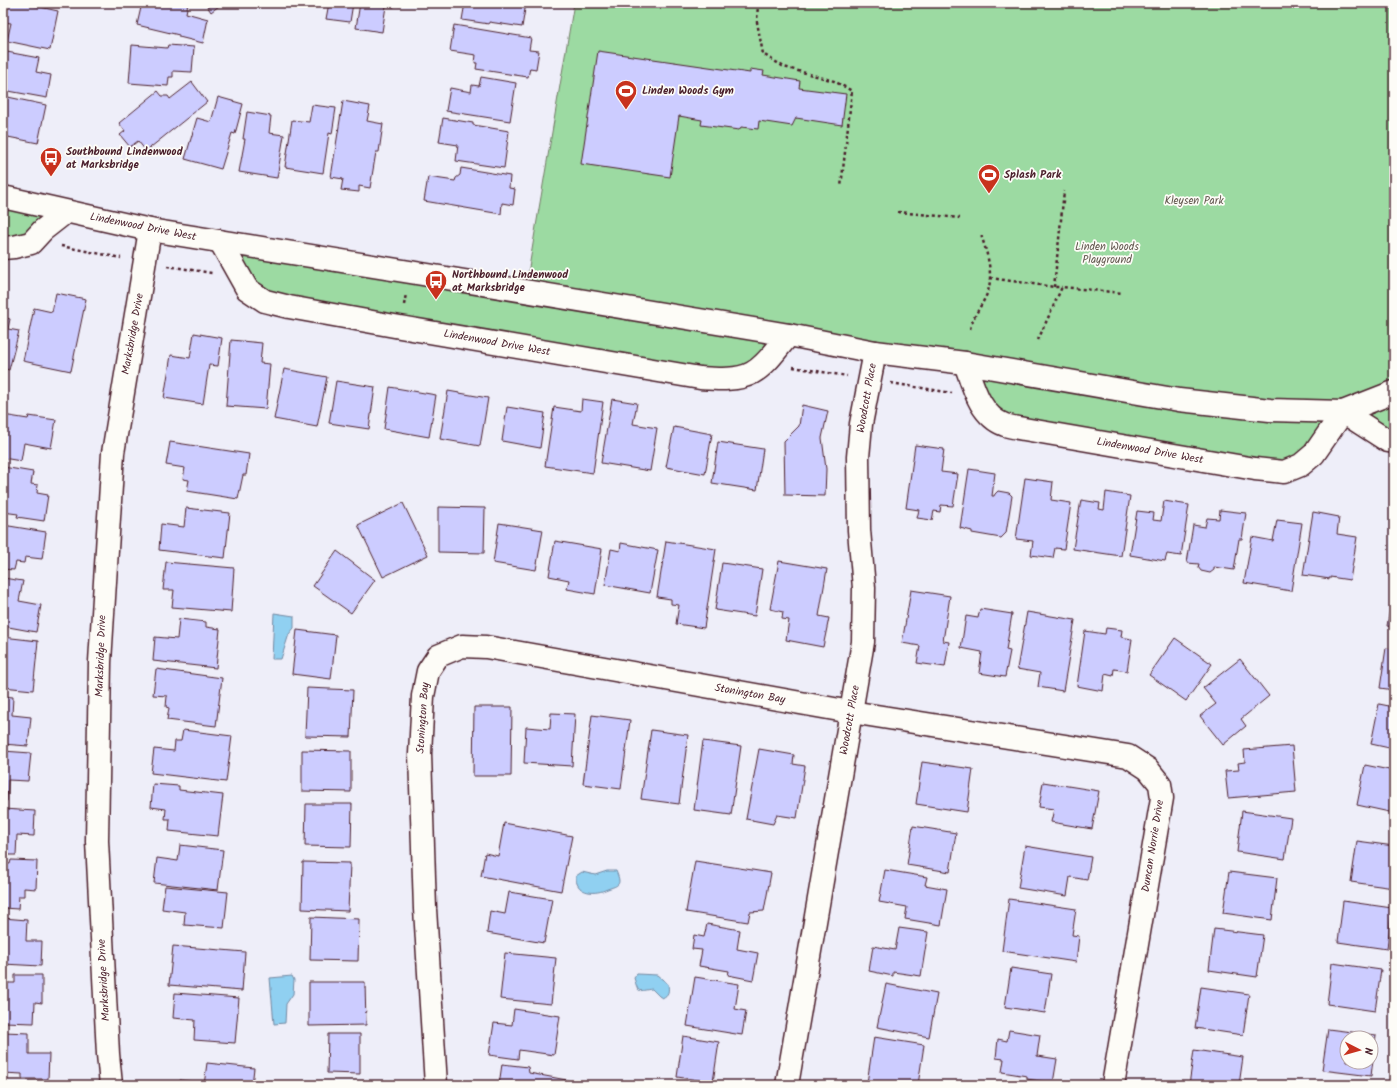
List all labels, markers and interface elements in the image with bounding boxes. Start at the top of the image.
sports icon: Linden Woods Gym [613,78,639,111]
place label: Linden Woods Gym [642,82,734,100]
place label: Southbound Lindenwood at Marksbridge [66,143,184,174]
bus stop icon: Southbound Lindenwood at Marksbridge [38,145,64,178]
sports icon: Splash Park [976,162,1002,195]
place label: Splash Park [1004,166,1062,184]
park label: Kleysen Park [1164,192,1224,210]
street label: Lindenwood Drive West [88,208,198,246]
park label: Linden Woods Playground [1075,238,1139,269]
place label: Northbound Lindenwood at Marksbridge [452,266,569,297]
bus stop icon: Northbound Lindenwood at Marksbridge [423,268,449,301]
street label: Marksbridge Drive [117,292,149,376]
street label: Lindenwood Drive West [442,325,552,361]
street label: Woodcott Place [852,362,882,434]
street label: Lindenwood Drive West [1095,433,1205,469]
street label: Marksbridge Drive [91,614,111,697]
street label: Stonington Bay [713,679,788,709]
street label: Stonington Bay [412,681,435,754]
street label: Woodcott Place [835,684,865,756]
street label: Duncan Norrie Drive [1137,799,1169,893]
street label: Marksbridge Drive [93,938,115,1022]
north arrow [1339,1030,1379,1070]
text: N [1359,1047,1377,1055]

